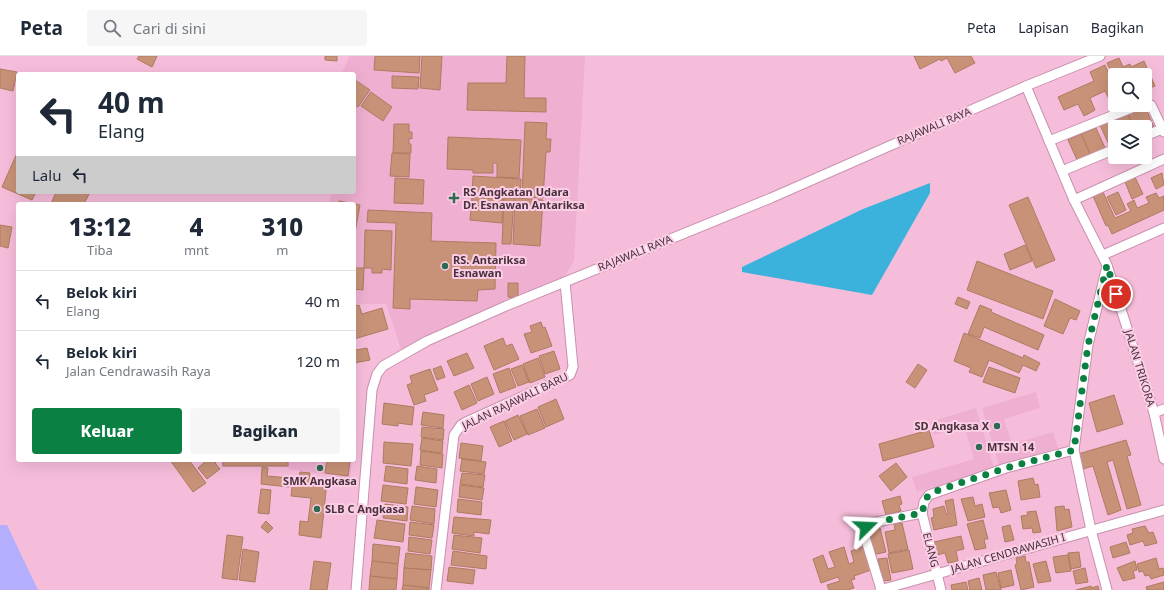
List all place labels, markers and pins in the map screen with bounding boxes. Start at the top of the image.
place label: RS Angkatan Udara Dr. Esnawan Antariksa [463,184,585,212]
marker: RS Angkatan Udara Dr. Esnawan Antariksa [448,192,460,204]
place label: RS. Antariksa Esnawan [453,252,526,280]
marker: RS. Antariksa Esnawan [440,261,450,271]
pin [1099,277,1133,311]
place label: SD Angkasa X [915,418,990,433]
marker: SD Angkasa X [992,421,1002,431]
place label: MTSN 14 [987,439,1035,454]
marker: MTSN 14 [974,442,984,452]
marker: SMK Angkasa [315,463,325,473]
place label: SMK Angkasa [283,473,357,488]
place label: SLB C Angkasa [325,501,405,516]
marker: SLB C Angkasa [312,504,322,514]

